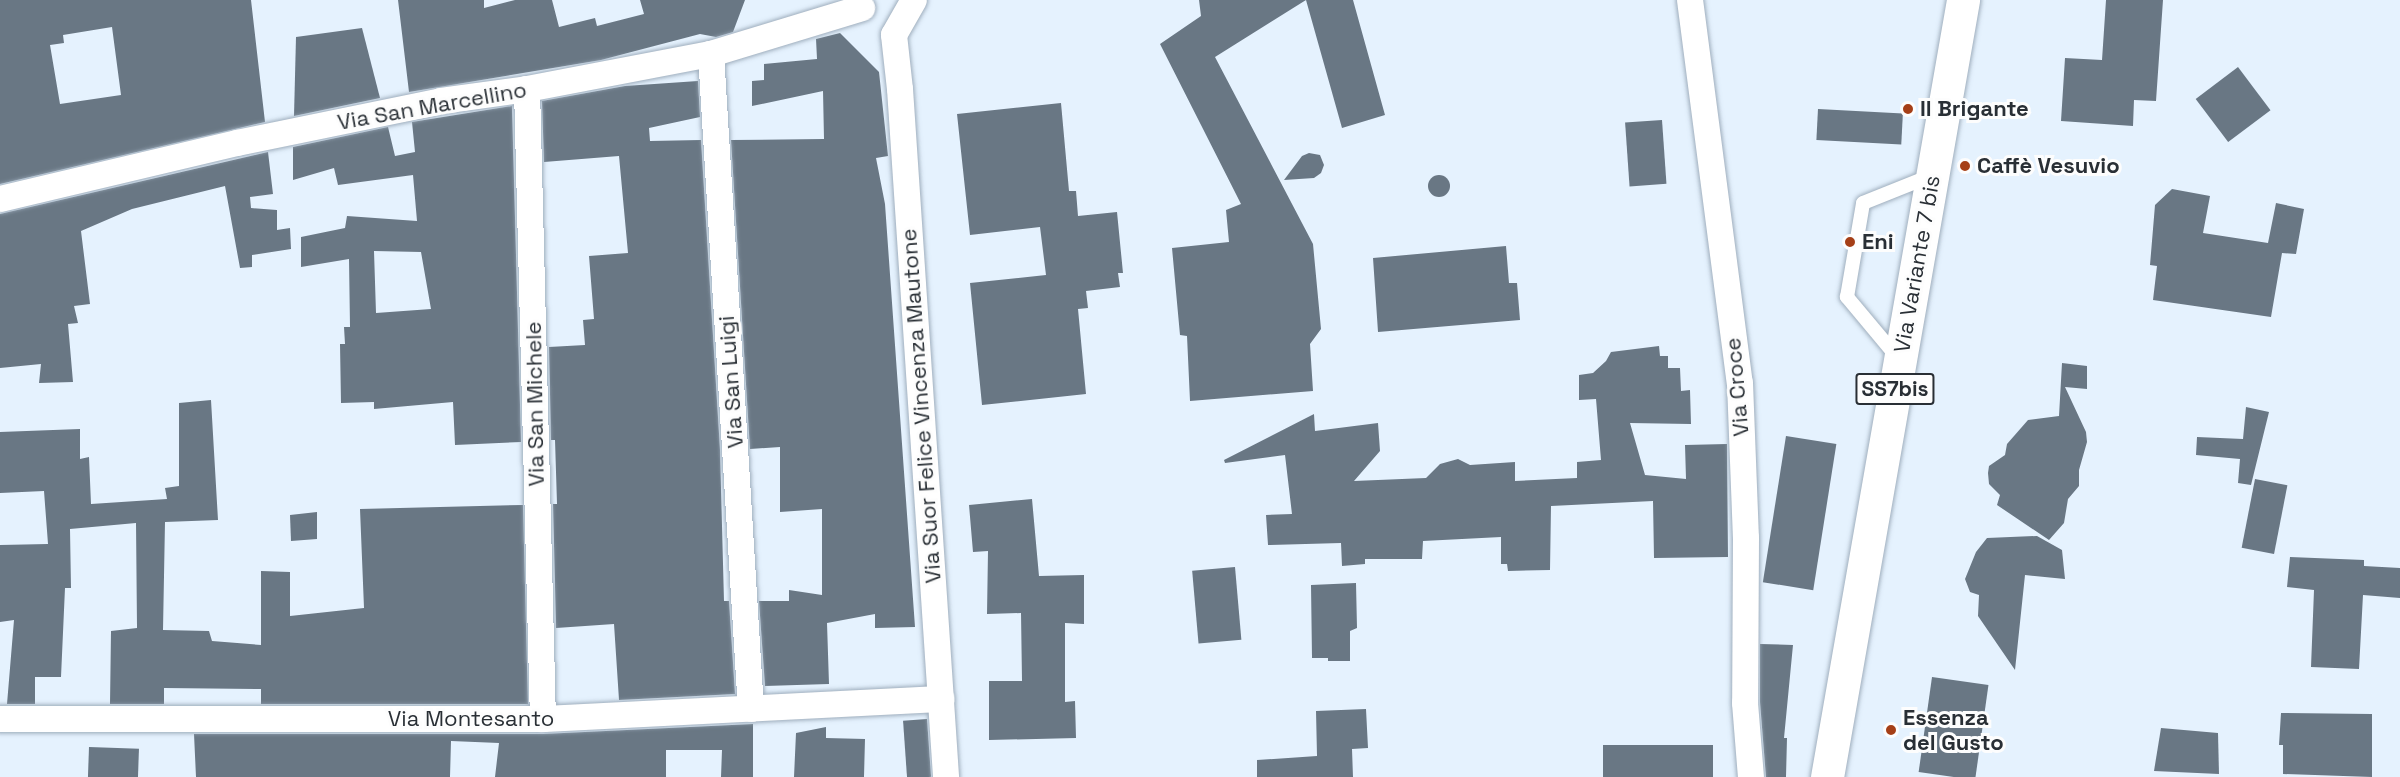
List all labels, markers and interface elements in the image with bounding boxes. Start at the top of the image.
street label: Via San Marcellino [335,76,529,136]
place label: Il Brigante [1920,96,2029,122]
marker: Il Brigante [1901,102,1915,116]
place label: Caffè Vesuvio [1977,153,2120,179]
marker: Caffè Vesuvio [1958,159,1972,173]
street label: Via Variante 7 bis [1888,173,1946,355]
street label: Via Suor Felice Vincenza Mautone [895,228,947,584]
place label: Eni [1862,229,1894,255]
marker: Eni [1843,235,1857,249]
street label: Via San Luigi [713,315,749,449]
street label: Via San Michele [520,321,550,487]
street label: Via Croce [1720,336,1754,438]
road number: SS7bis [1854,371,1936,407]
place label: Essenza del Gusto [1903,704,2004,756]
street label: Via Montesanto [388,706,554,732]
marker: Essenza del Gusto [1884,723,1898,737]

